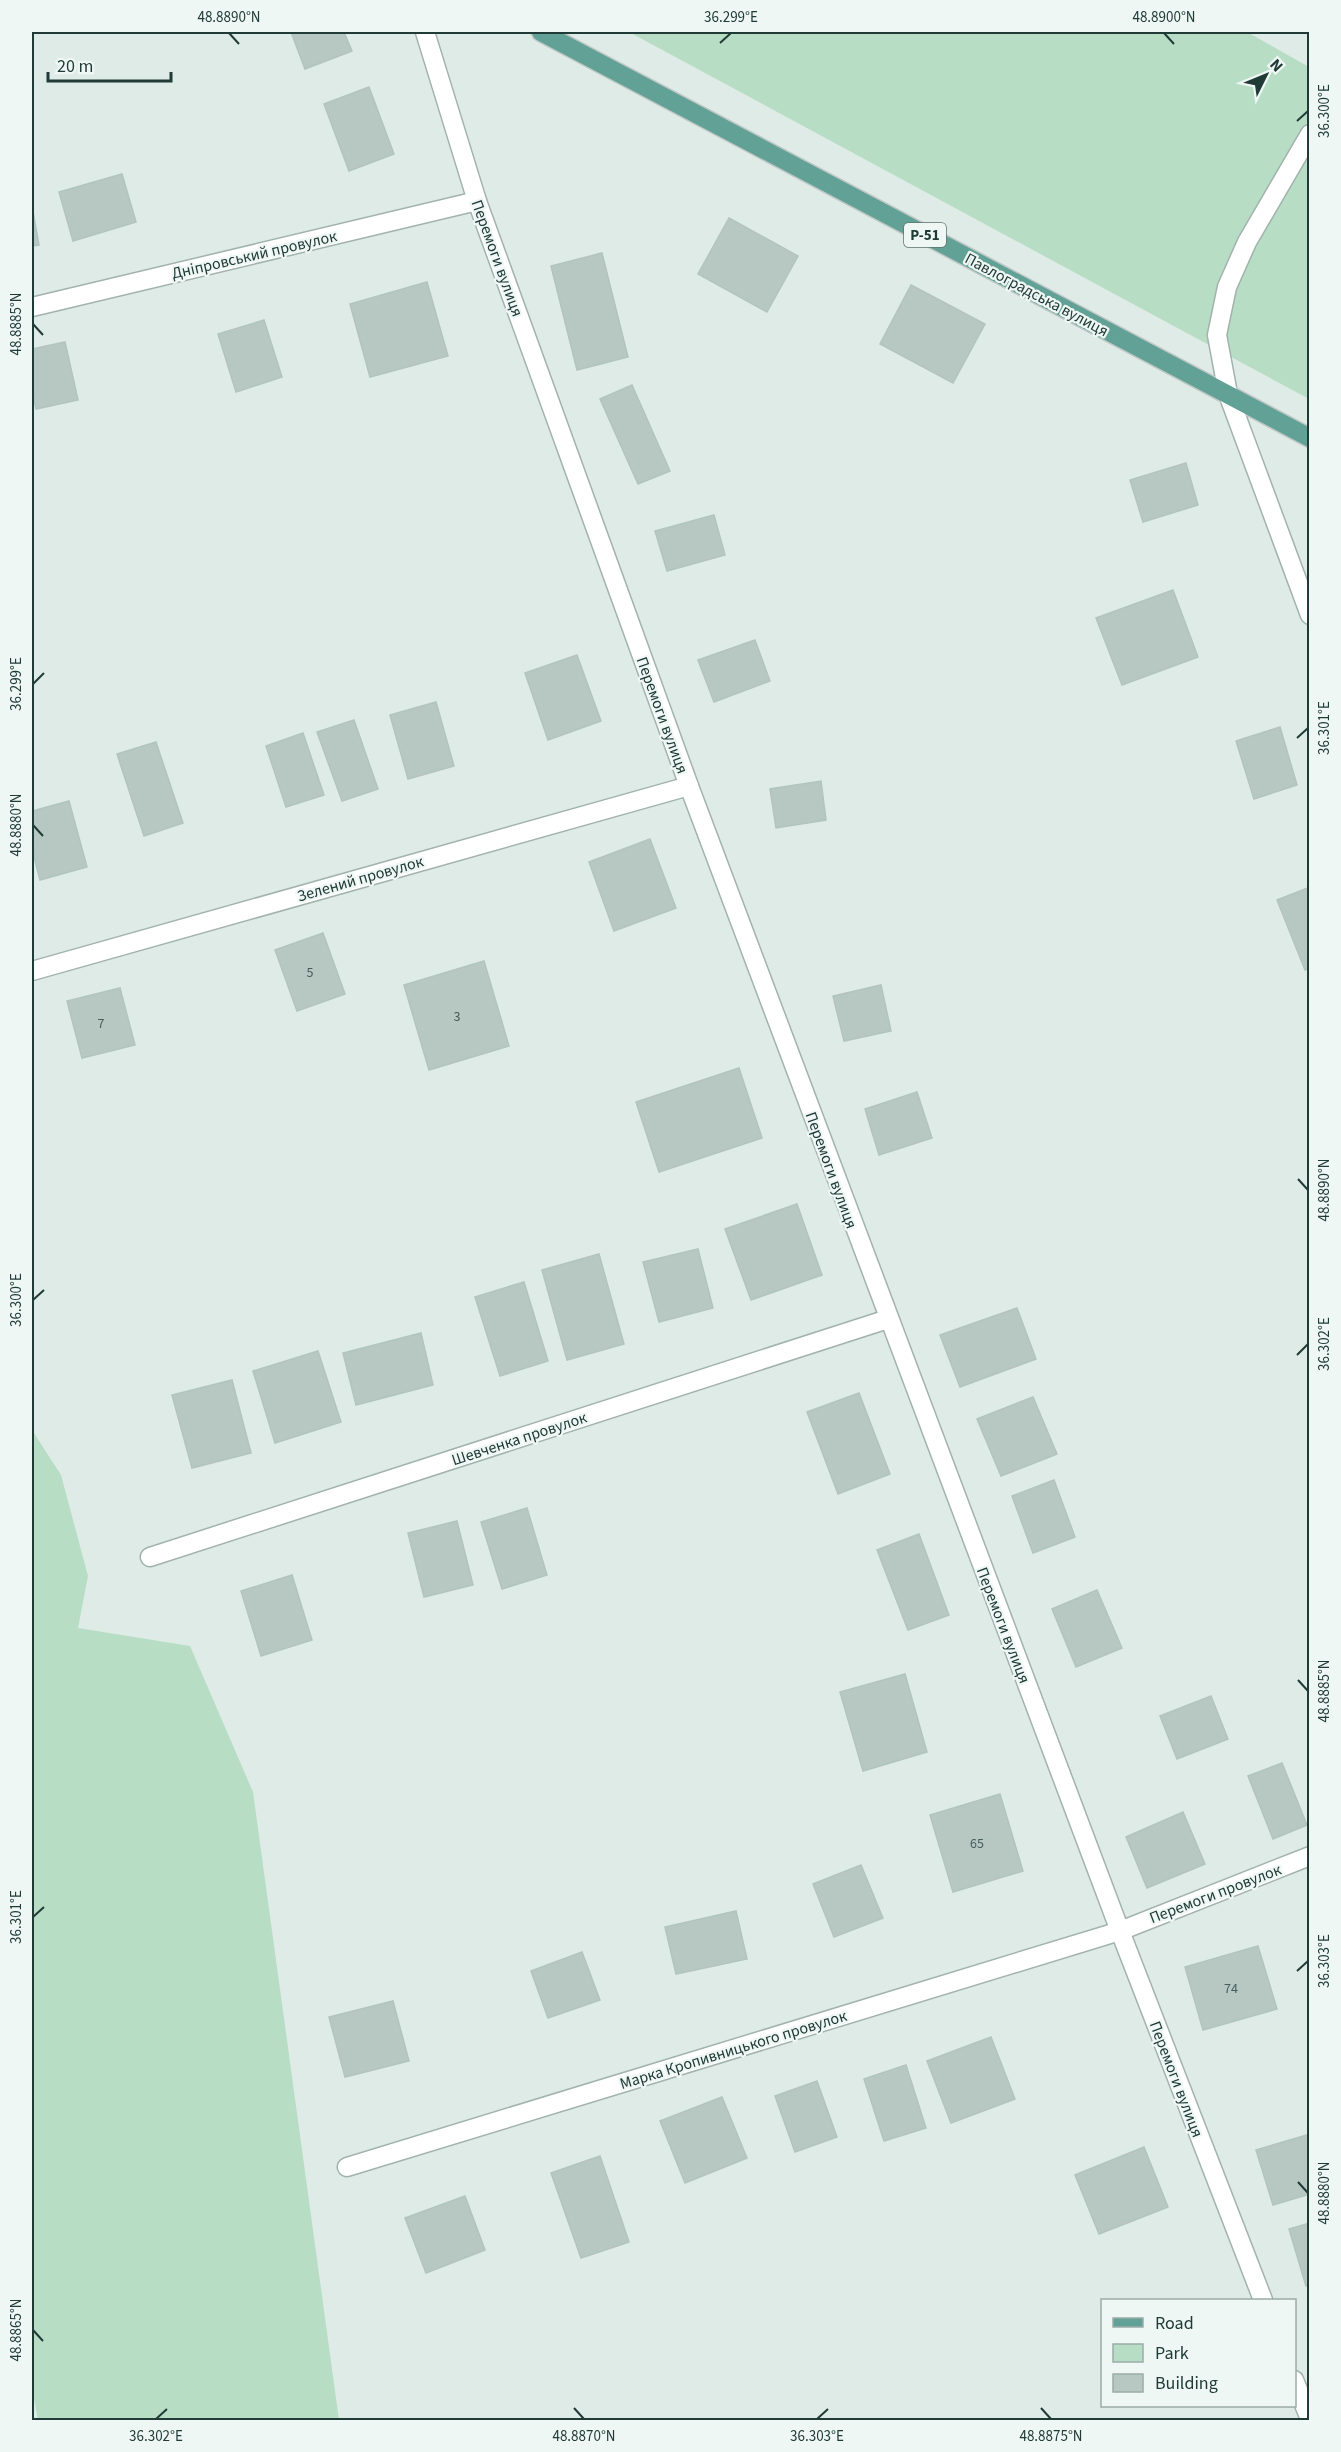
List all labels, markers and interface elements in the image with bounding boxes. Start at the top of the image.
text: 48.8890°N [197,7,261,28]
text: 36.299°E [704,7,758,28]
text: 48.8900°N [1132,7,1196,28]
scale bar [48,45,171,83]
north arrow [1236,45,1296,105]
text: 20 m [57,54,93,79]
text: N [1265,54,1288,77]
text: 36.300°E [1314,84,1335,138]
street label: Перемоги вулиця [466,197,528,320]
road number: Р-51 [904,223,946,247]
street label: Дніпровський провулок [169,225,339,285]
street label: Павлоградська вулиця [961,248,1112,342]
text: 48.8885°N [6,292,27,356]
street label: Перемоги вулиця [631,654,693,777]
text: 36.299°E [6,657,27,711]
text: 36.301°E [1314,701,1335,755]
text: 48.8880°N [6,793,27,857]
street label: Зелений провулок [295,850,426,908]
house number: 5 [307,963,314,983]
house number: 3 [454,1007,461,1027]
house number: 7 [98,1014,105,1034]
street label: Перемоги вулиця [800,1109,862,1232]
text: 48.8890°N [1314,1158,1335,1222]
text: 36.300°E [6,1273,27,1327]
text: 36.302°E [1314,1317,1335,1371]
street label: Шевченка провулок [449,1407,590,1471]
street label: Перемоги вулиця [971,1564,1035,1687]
text: 48.8885°N [1314,1659,1335,1723]
house number: 65 [970,1834,984,1854]
street label: Перемоги провулок [1146,1859,1285,1929]
text: 36.301°E [6,1890,27,1944]
text: 36.303°E [1314,1934,1335,1988]
house number: 74 [1224,1979,1238,1999]
street label: Марка Кропивницького провулок [617,2005,850,2095]
street label: Перемоги вулиця [1144,2018,1208,2141]
text: 48.8880°N [1314,2161,1335,2225]
text: 48.8865°N [6,2298,27,2362]
legend [1101,2299,1296,2407]
text: Road [1155,2311,1194,2336]
text: Park [1155,2341,1189,2366]
text: Building [1155,2371,1218,2396]
text: 36.302°E [129,2426,183,2447]
text: 48.8870°N [552,2426,616,2447]
text: 36.303°E [790,2426,844,2447]
text: 48.8875°N [1019,2426,1083,2447]

